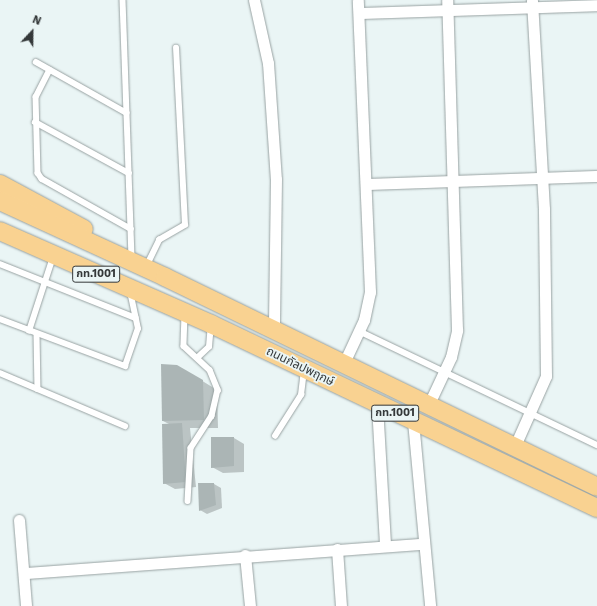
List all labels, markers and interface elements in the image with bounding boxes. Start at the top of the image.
north arrow [12,12,52,52]
text: N [30,13,43,28]
road number: กท.1001 [72,265,120,283]
street label: ถนนกัลปพฤกษ์ [264,344,336,390]
road number: กท.1001 [371,404,419,422]

